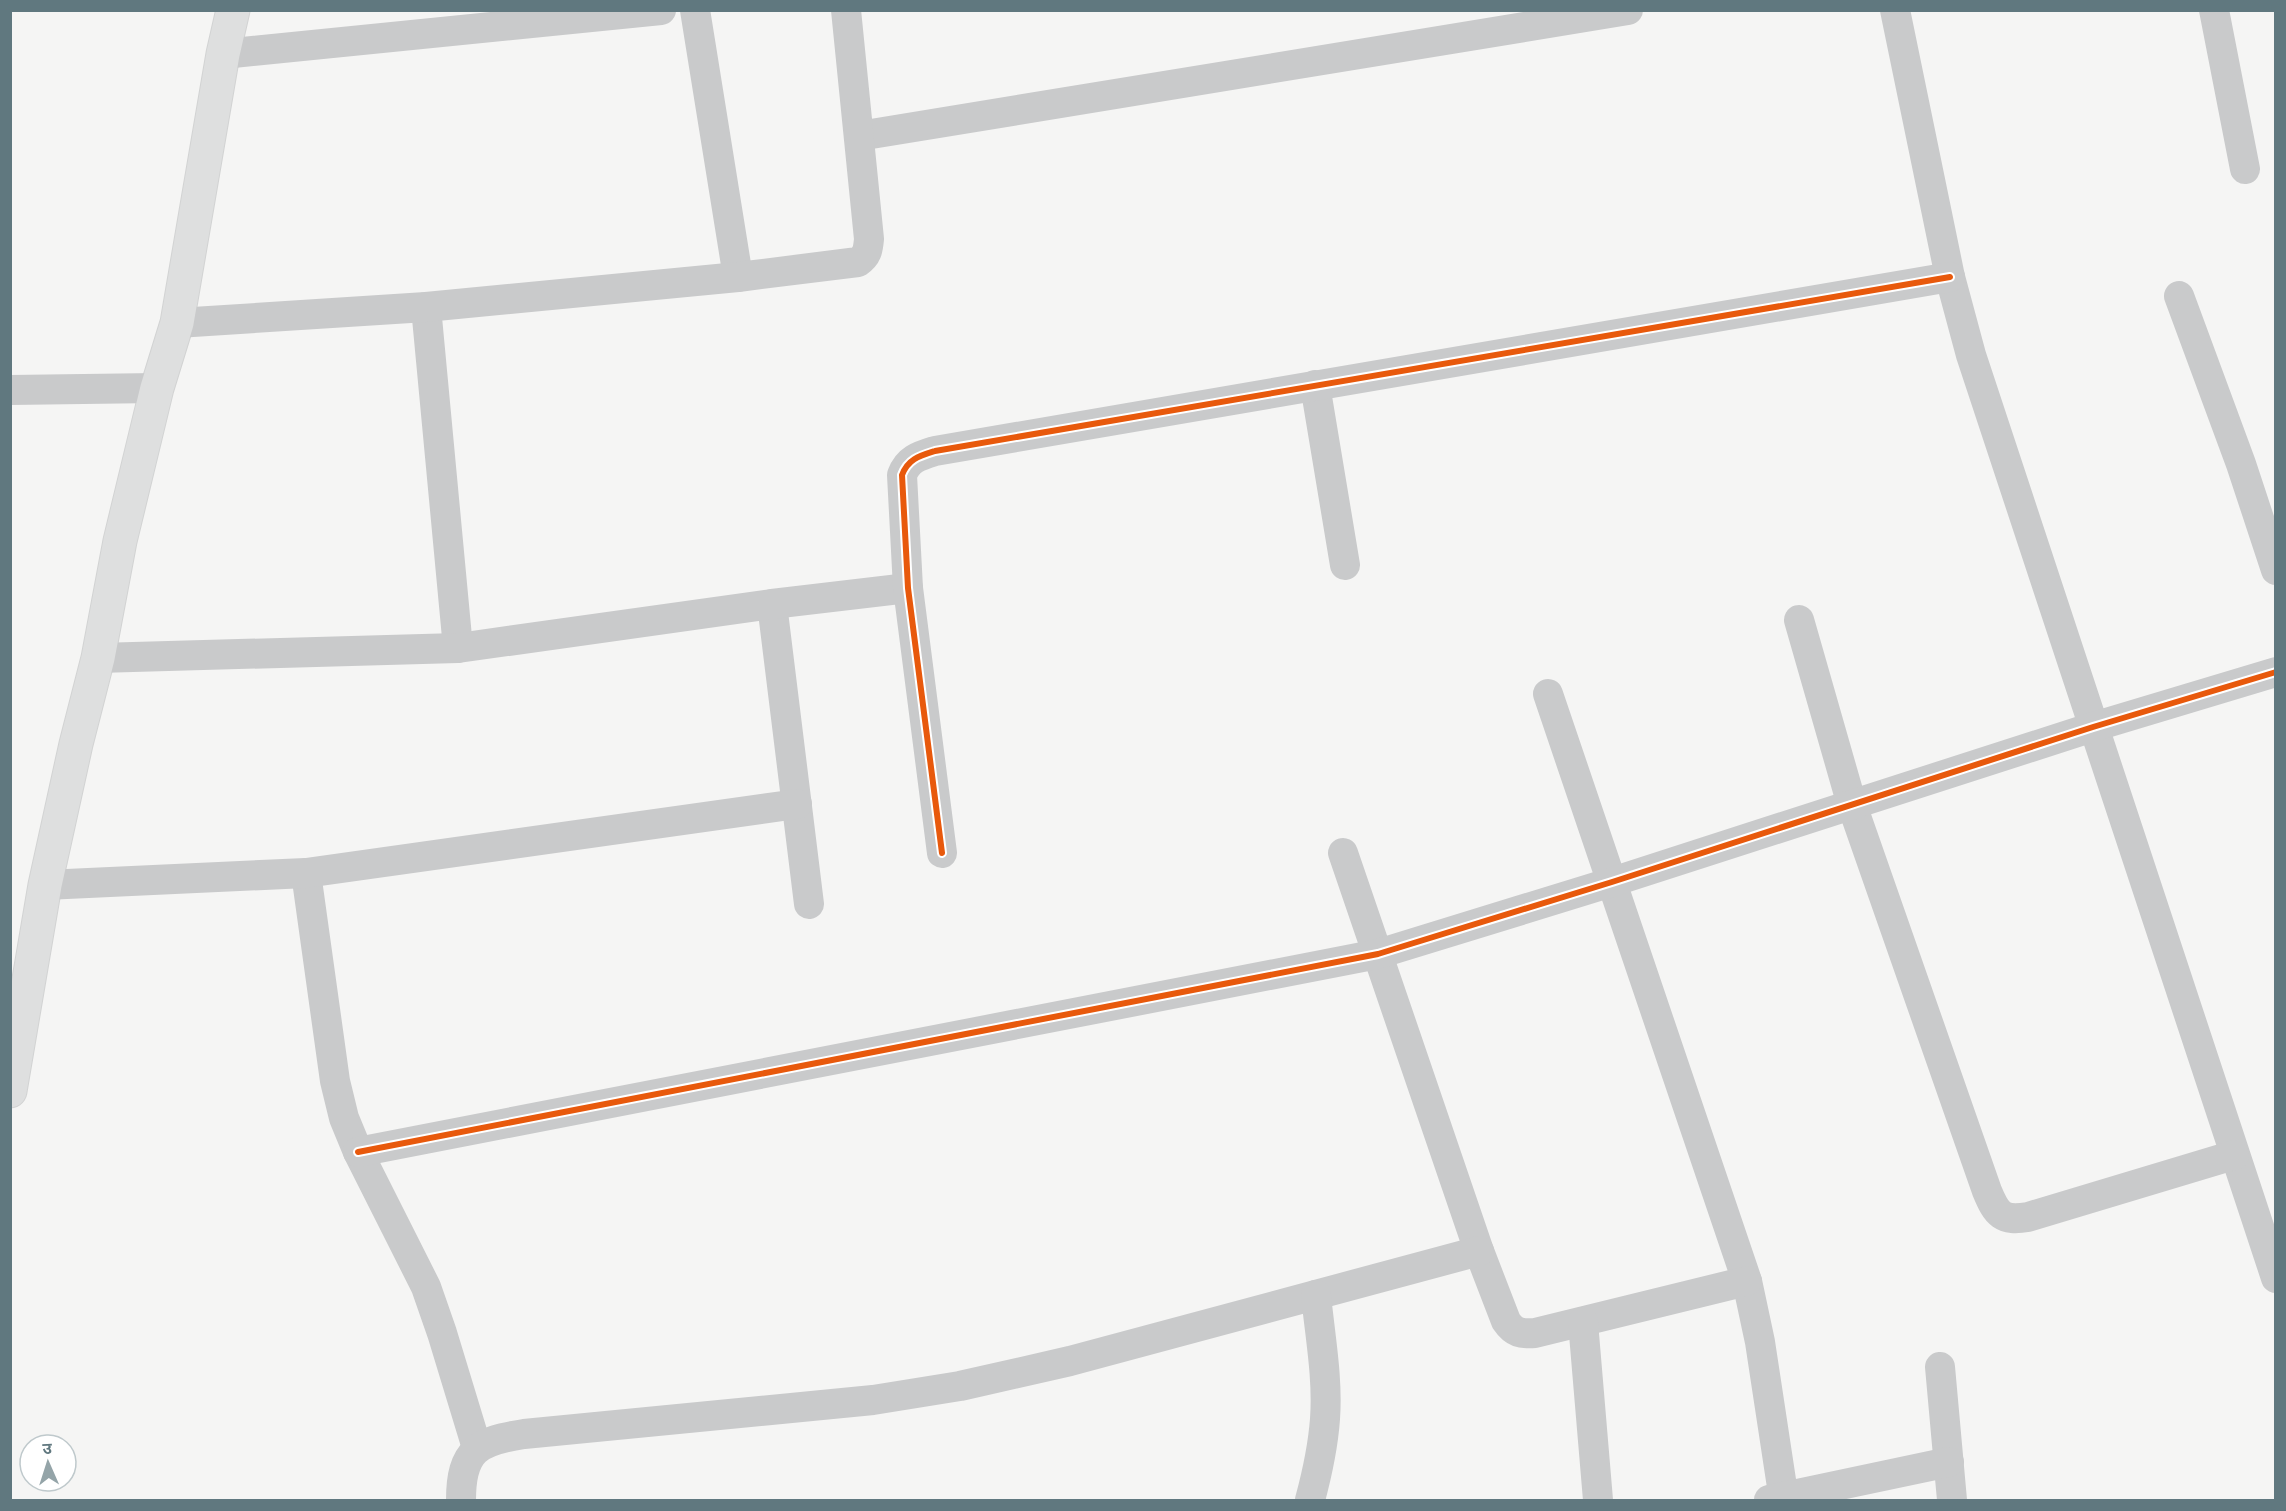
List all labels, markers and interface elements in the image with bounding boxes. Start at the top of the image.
north arrow [18,1433,78,1493]
text: उ [42,1439,53,1458]

